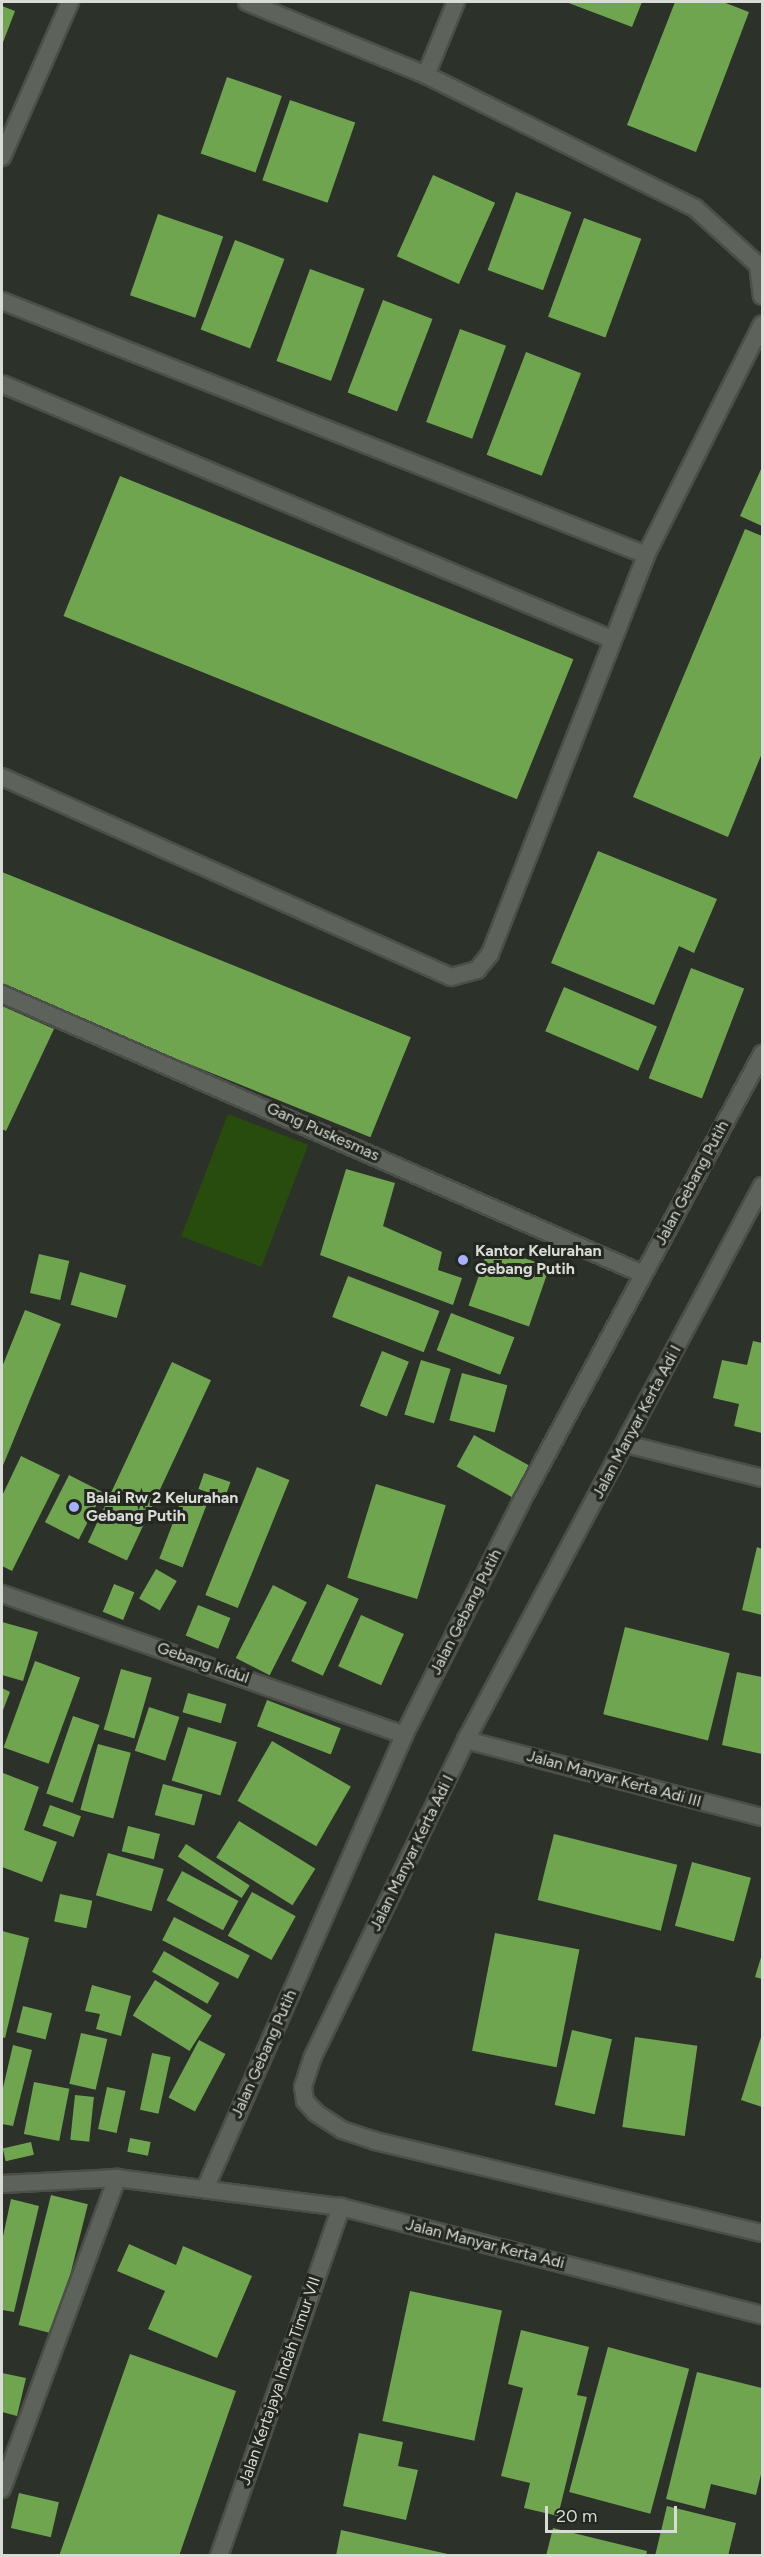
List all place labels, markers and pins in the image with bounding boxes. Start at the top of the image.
place label: Kantor Kelurahan Gebang Putih [475,1241,602,1279]
marker: Kantor Kelurahan Gebang Putih [456,1253,470,1267]
place label: Balai Rw 2 Kelurahan Gebang Putih [86,1488,238,1526]
marker: Balai Rw 2 Kelurahan Gebang Putih [67,1500,81,1514]

